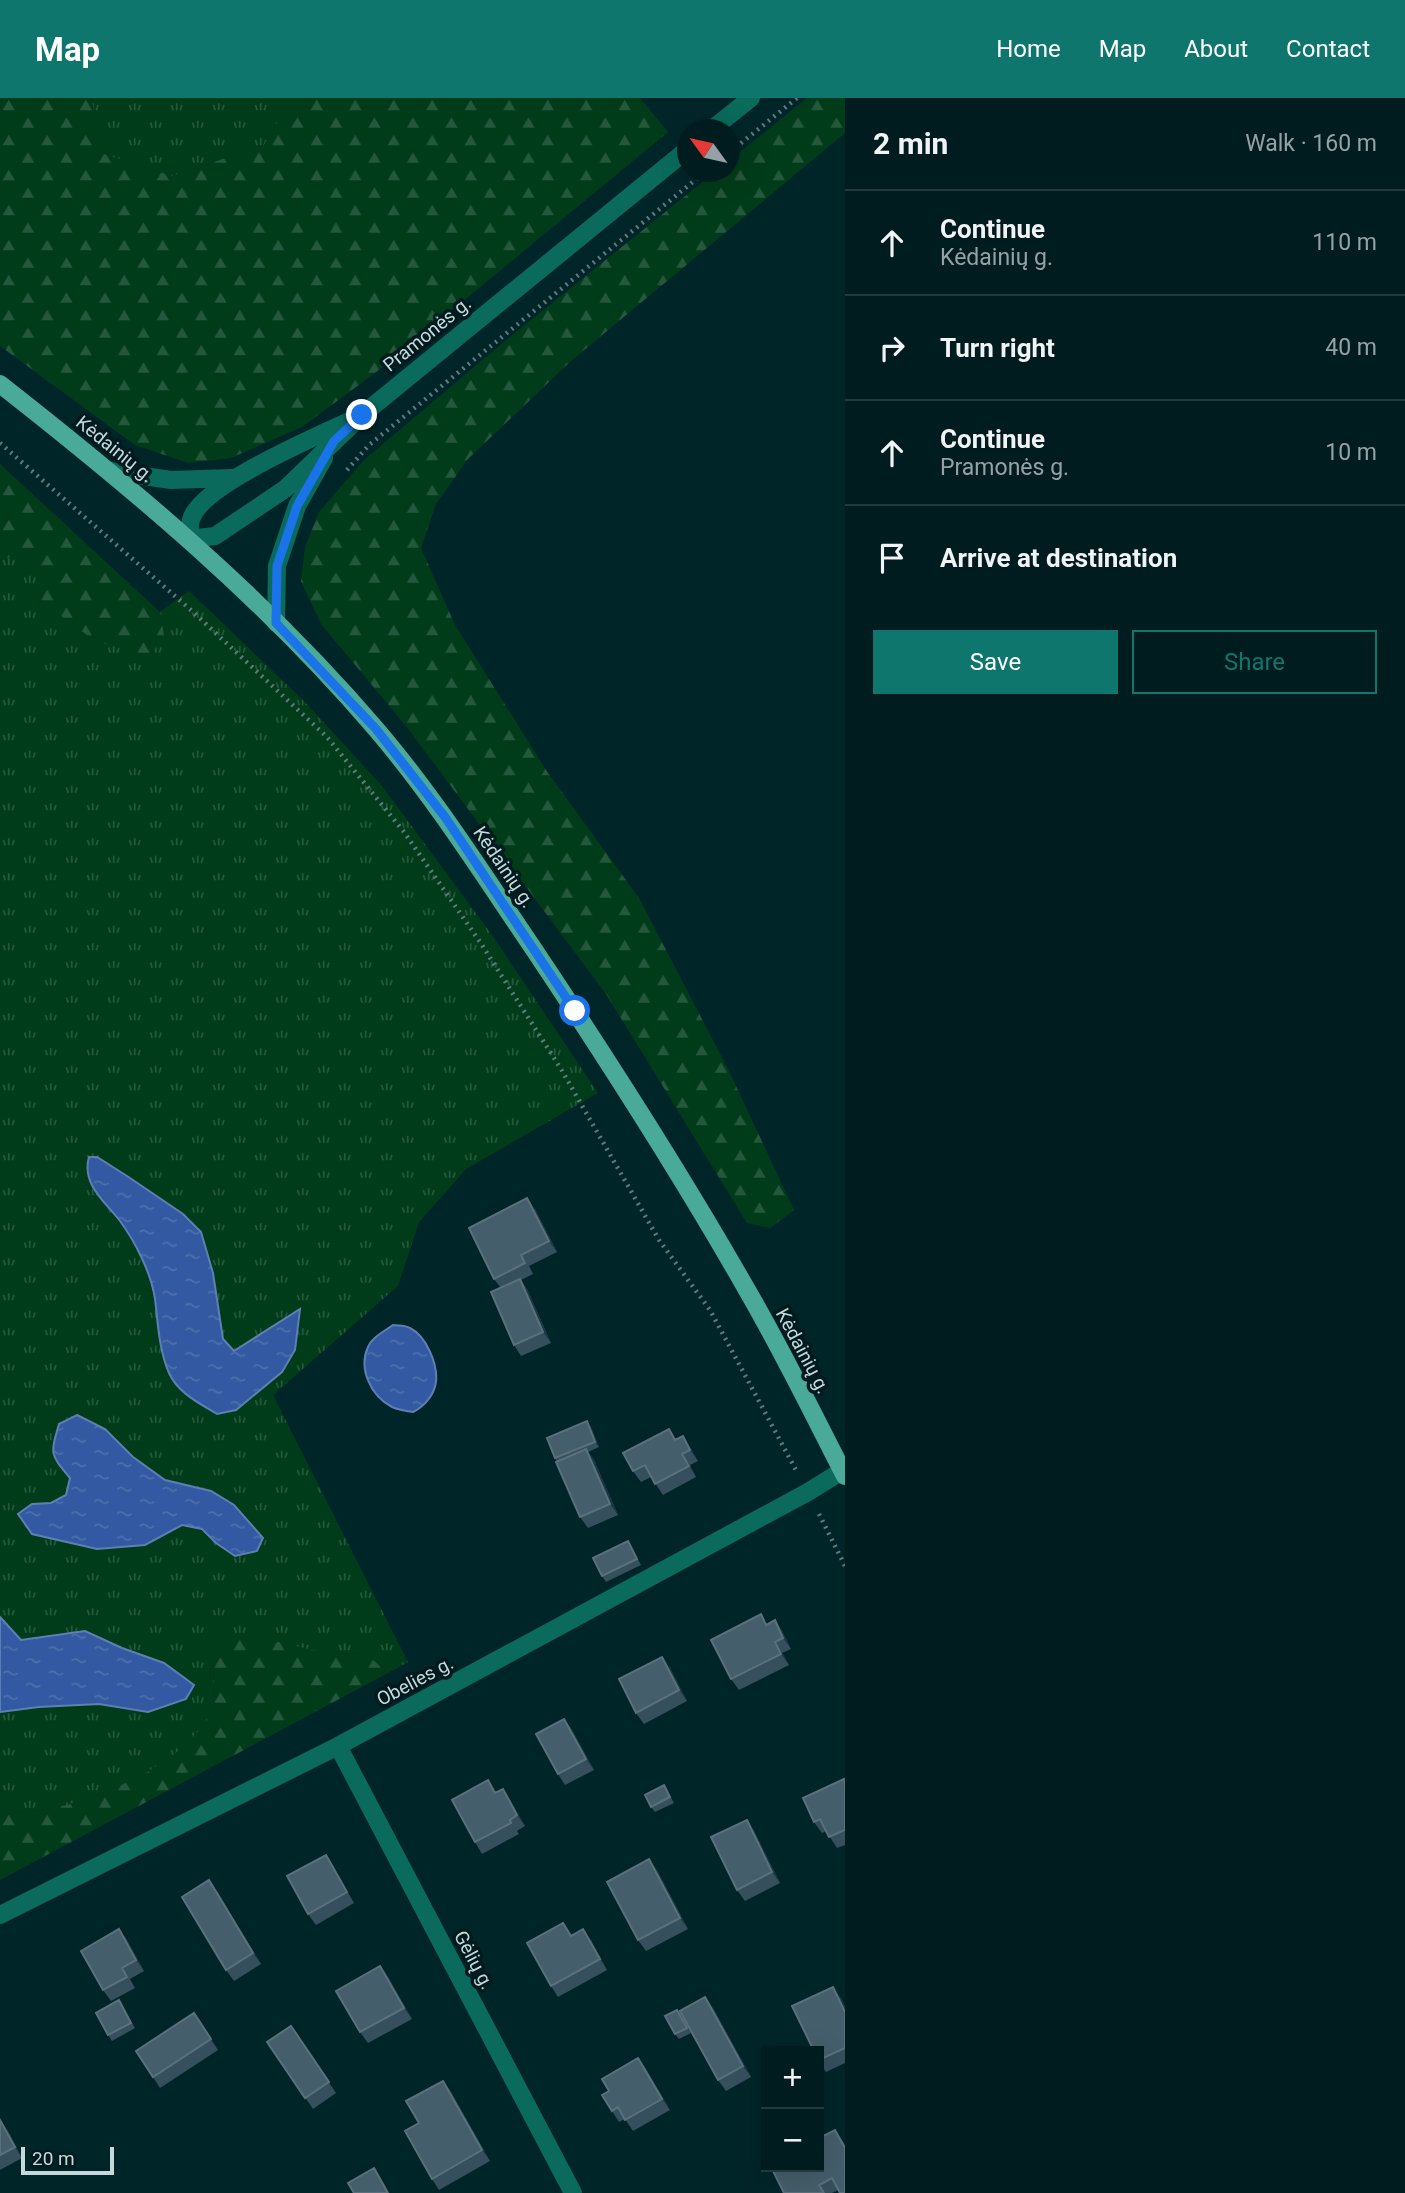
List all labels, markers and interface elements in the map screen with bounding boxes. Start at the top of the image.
text: Map [35,30,100,69]
text: Home [996,35,1061,63]
text: Map [1099,35,1146,63]
text: About [1184,35,1248,63]
text: Contact [1286,35,1370,63]
north arrow [677,119,740,182]
text: 2 min [873,126,948,161]
text: Walk · 160 m [1245,130,1377,157]
text: Continue [940,214,1045,244]
icon: ahead [873,224,911,262]
text: 110 m [1312,229,1377,256]
text: Kėdainių g. [940,244,1053,271]
street label: Pramonės g. [378,292,476,376]
icon: right [873,329,911,367]
text: Turn right [940,333,1055,363]
text: 40 m [1325,334,1377,361]
route end [346,399,377,430]
street label: Kėdainių g. [71,411,159,487]
text: Continue [940,424,1045,454]
icon: ahead [873,434,911,472]
text: 10 m [1325,439,1377,466]
text: Pramonės g. [940,454,1069,481]
icon: arrive [873,539,911,577]
text: Arrive at destination [940,543,1177,573]
button: Save [873,630,1118,694]
button: Share [1132,630,1377,694]
street label: Kėdainių g. [468,822,540,912]
route start [559,995,590,1026]
street label: Kėdainių g. [771,1304,835,1398]
street label: Obelies g. [373,1651,457,1711]
street label: Gėlių g. [449,1927,499,1993]
map controls [761,2046,824,2172]
button: + [761,2046,824,2109]
button: − [761,2109,824,2172]
scale bar [21,2144,114,2176]
text: 20 m [32,2147,75,2170]

